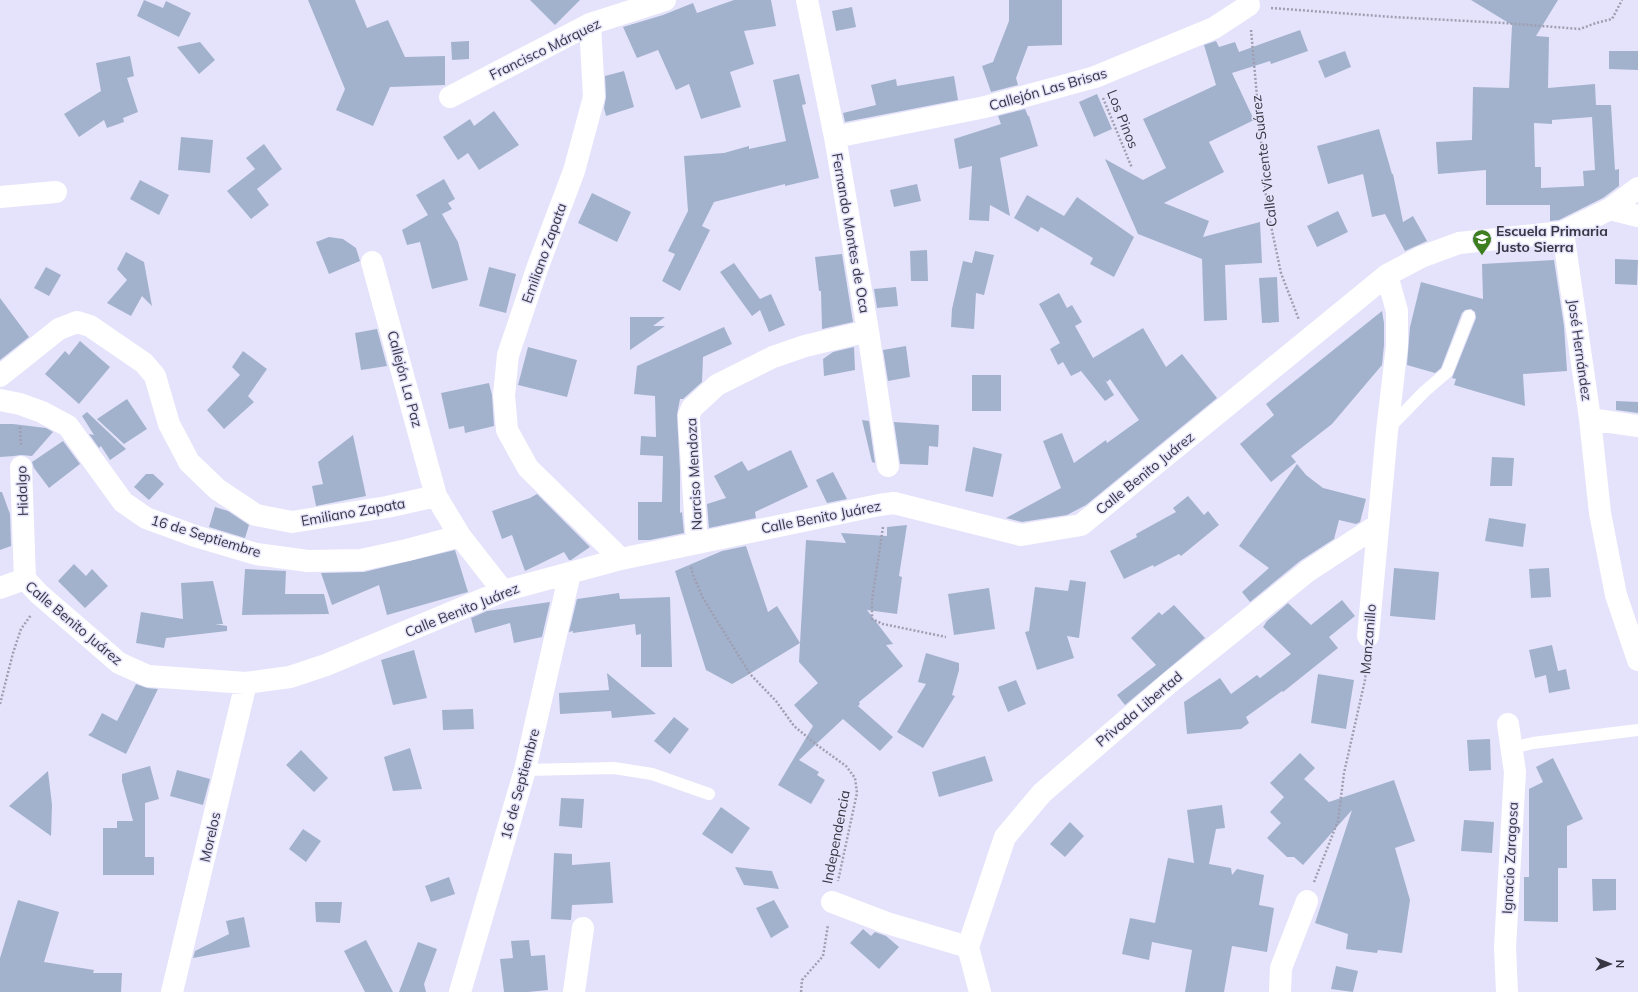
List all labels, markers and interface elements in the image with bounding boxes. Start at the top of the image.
street label: Francisco Márquez [486,14,604,84]
street label: Callejón Las Brisas [987,64,1109,114]
street label: Los Pinos [1103,87,1143,151]
street label: Calle Vicente Suárez [1247,94,1281,228]
street label: Fernando Montes de Oca [828,152,874,314]
street label: Emiliano Zapata [518,200,570,306]
place label: Escuela Primaria Justo Sierra [1496,222,1608,256]
school or university icon: Escuela Primaria Justo Sierra [1471,228,1493,256]
street label: José Hernández [1564,298,1596,402]
street label: Callejón La Paz [383,329,427,429]
street label: Narciso Mendoza [682,417,706,531]
street label: Calle Benito Juárez [1092,428,1198,518]
street label: Hidalgo [12,465,32,517]
street label: Emiliano Zapata [299,494,407,530]
street label: Calle Benito Juárez [760,497,882,537]
street label: 16 de Septiembre [149,511,263,561]
street label: Calle Benito Juárez [22,577,126,669]
street label: Calle Benito Juárez [402,579,522,641]
street label: Manzanillo [1356,603,1380,675]
street label: Privada Libertad [1092,668,1186,750]
street label: 16 de Septiembre [497,727,543,841]
street label: Independencia [818,789,854,885]
street label: Ignacio Zaragosa [1498,801,1522,915]
street label: Morelos [196,810,225,864]
north arrow [1590,944,1630,984]
text: N [1613,960,1627,968]

